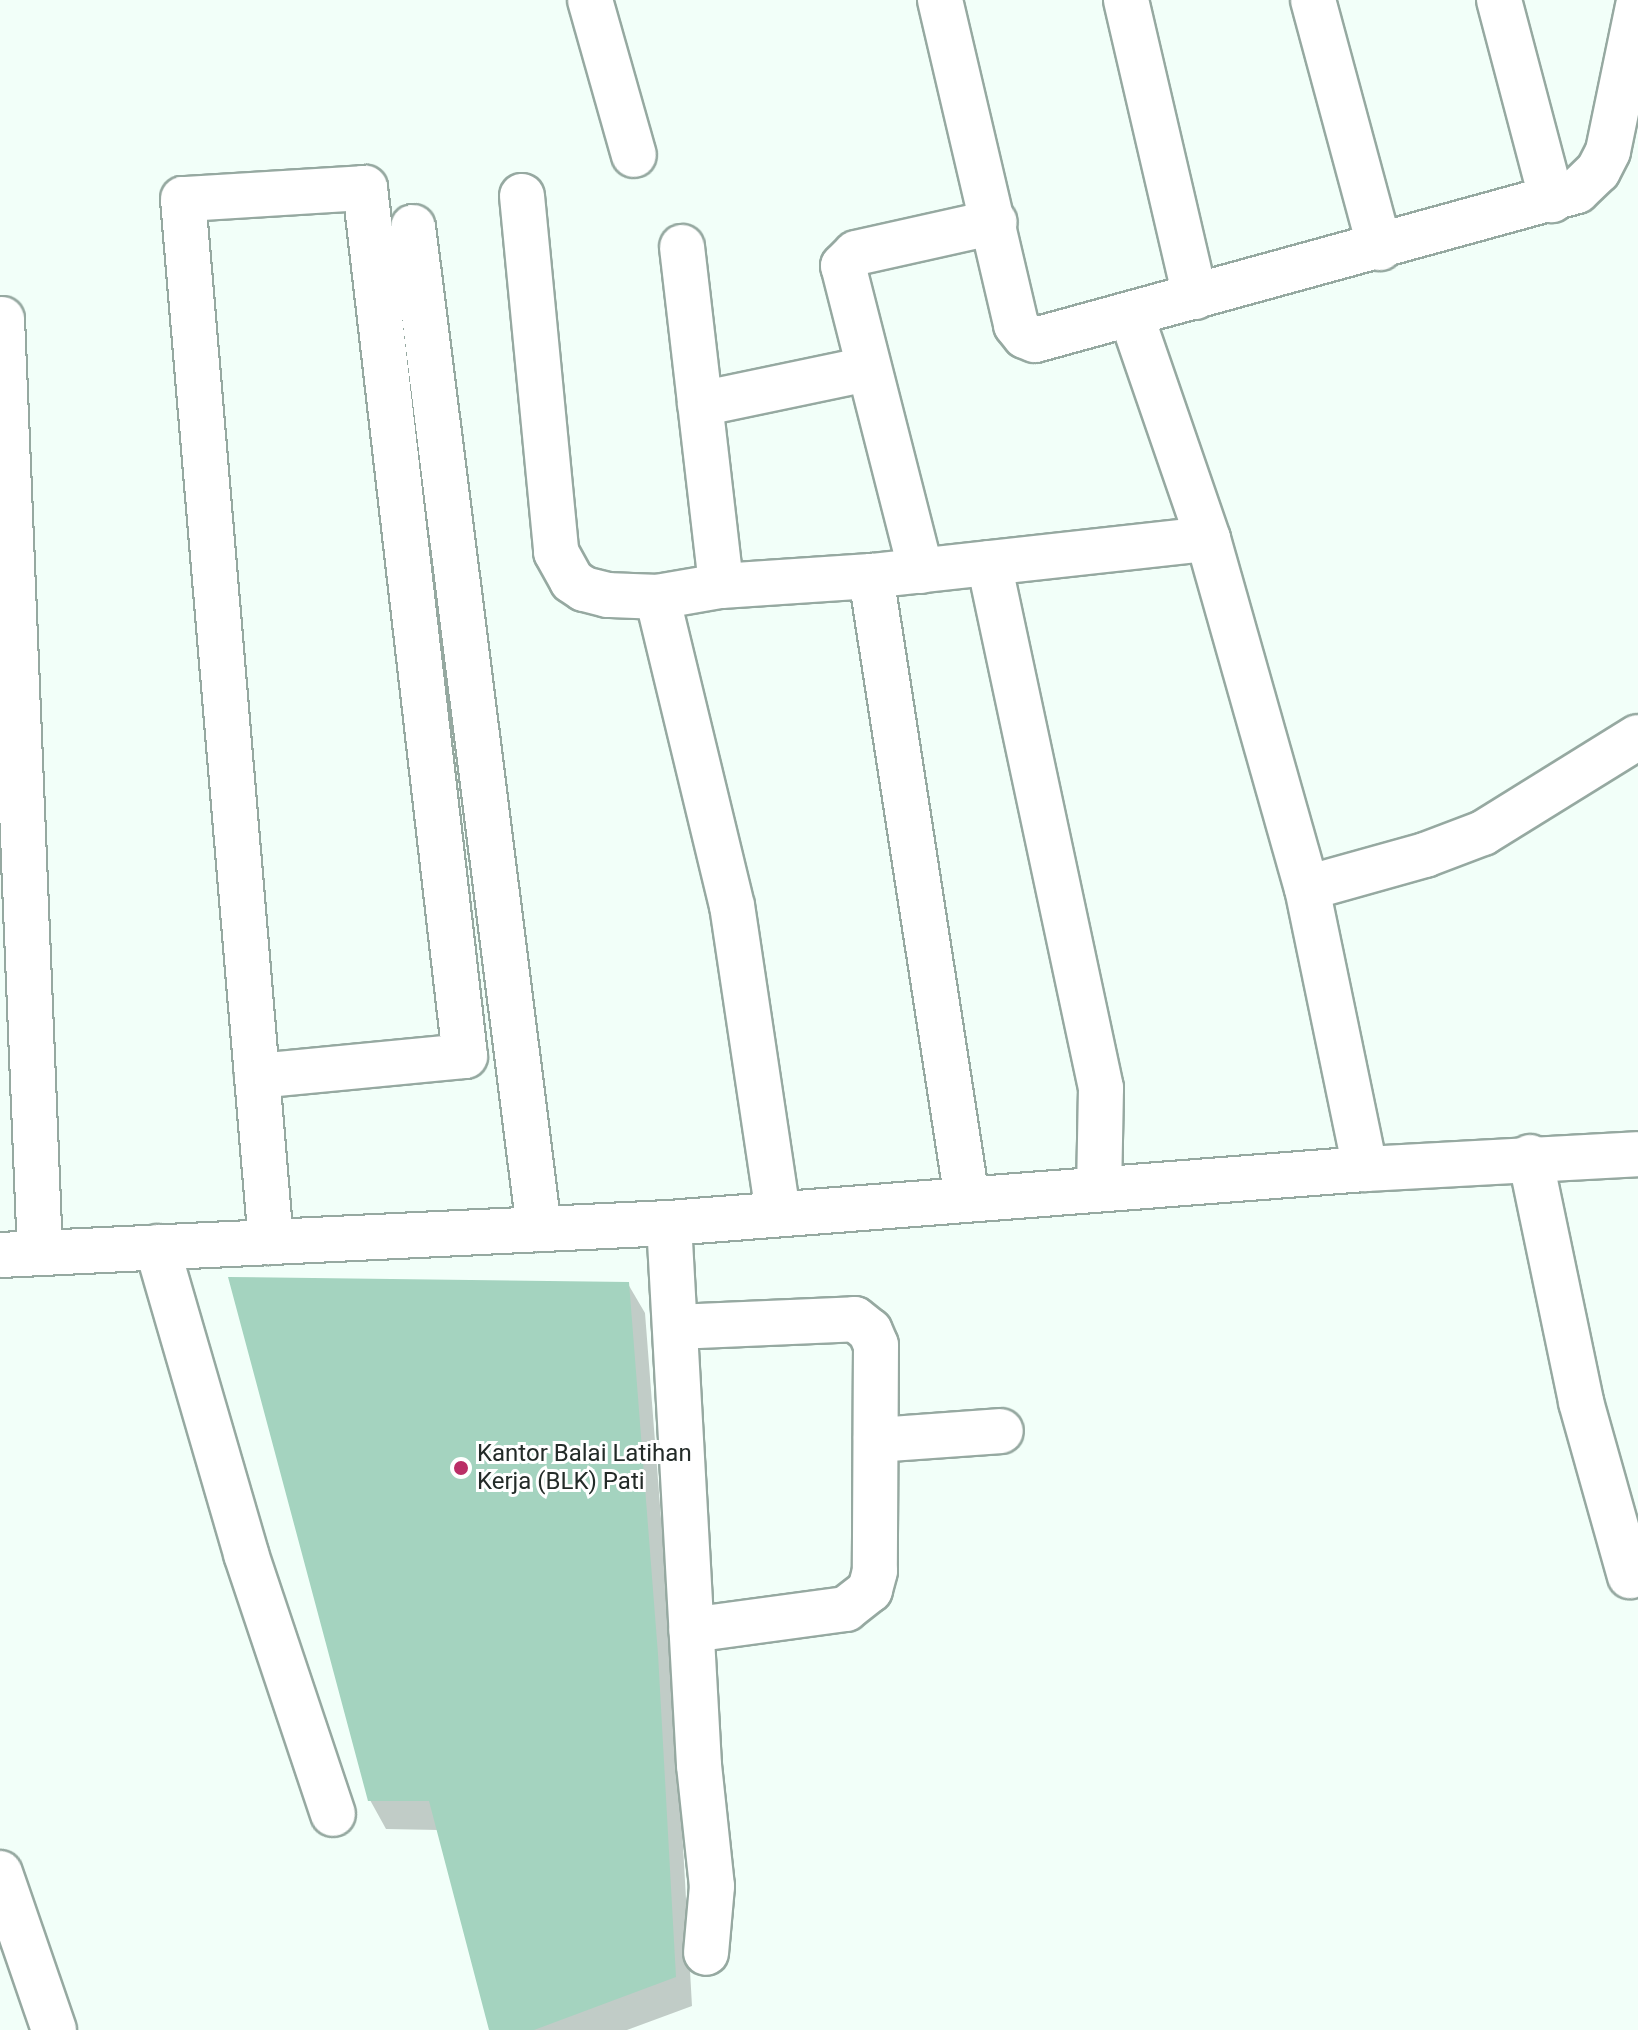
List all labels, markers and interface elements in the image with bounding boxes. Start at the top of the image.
place label: Kantor Balai Latihan Kerja (BLK) Pati [477,1440,692,1496]
marker: Kantor Balai Latihan Kerja (BLK) Pati [452,1459,470,1477]

